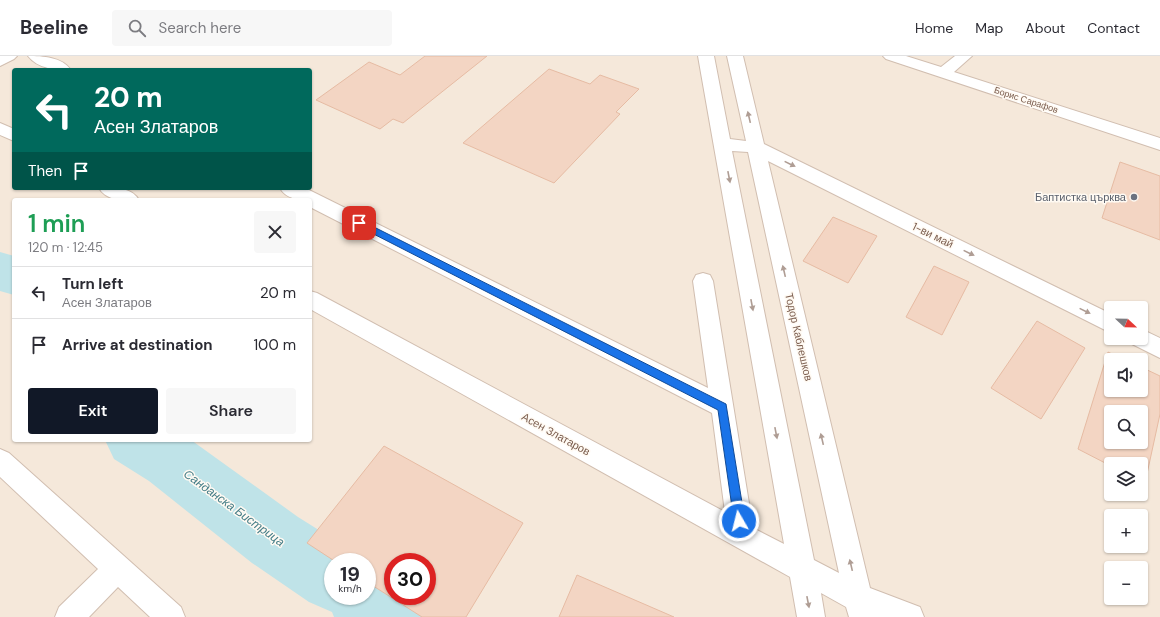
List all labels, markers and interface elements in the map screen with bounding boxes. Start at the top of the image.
search box [112,10,392,46]
text: Beeline [20,15,88,40]
icon: search [126,17,148,39]
text: Search here [158,18,241,38]
text: Home [915,19,953,37]
text: Map [975,19,1003,37]
text: About [1025,19,1065,37]
text: Contact [1087,19,1140,37]
text: 20 m [94,79,163,116]
icon: left [28,84,80,136]
street label: Борис Сарафов [992,84,1060,116]
one-way arrow [745,111,751,123]
text: Асен Златаров [94,115,218,139]
icon: arrive [70,160,92,182]
text: Then [28,161,62,181]
one-way arrow [784,161,796,167]
one-way arrow [726,171,732,183]
place label: Баптистка църква [1035,190,1127,204]
marker: Баптистка църква [1129,192,1139,202]
pin [342,206,376,240]
text: 1 min [28,208,85,239]
button: close [254,211,296,253]
icon: arrive [348,212,370,234]
street label: 1-ви май [910,219,956,251]
text: 120 m · 12:45 [28,239,103,256]
one-way arrow [963,250,975,256]
one-way arrow [780,265,786,277]
text: Turn left [62,274,123,294]
icon: left [28,282,50,304]
text: 20 m [260,283,296,303]
street label: Тодор Каблешков [782,292,816,383]
text: Асен Златаров [62,294,152,311]
one-way arrow [750,299,756,311]
north arrow [1104,301,1148,345]
map controls [1104,301,1148,605]
one-way arrow [1080,308,1091,314]
icon: arrive [28,334,50,356]
text: Arrive at destination [62,335,213,355]
text: 100 m [253,335,296,355]
button: sound [1104,353,1148,397]
button: Exit [28,388,158,434]
button: Share [166,388,296,434]
button: search [1104,405,1148,449]
street label: Асен Златаров [519,409,593,459]
one-way arrow [774,426,780,439]
one-way arrow [819,432,825,445]
button: layers [1104,457,1148,501]
water label: Санданска Бистрица [180,466,288,550]
position arrow [718,500,760,542]
button: + [1104,509,1148,553]
speed limit sign: 30 [384,553,436,605]
one-way arrow [848,559,854,572]
text: 19 [340,561,360,587]
button: − [1104,561,1148,605]
text: km/h [338,582,362,595]
one-way arrow [805,595,811,608]

